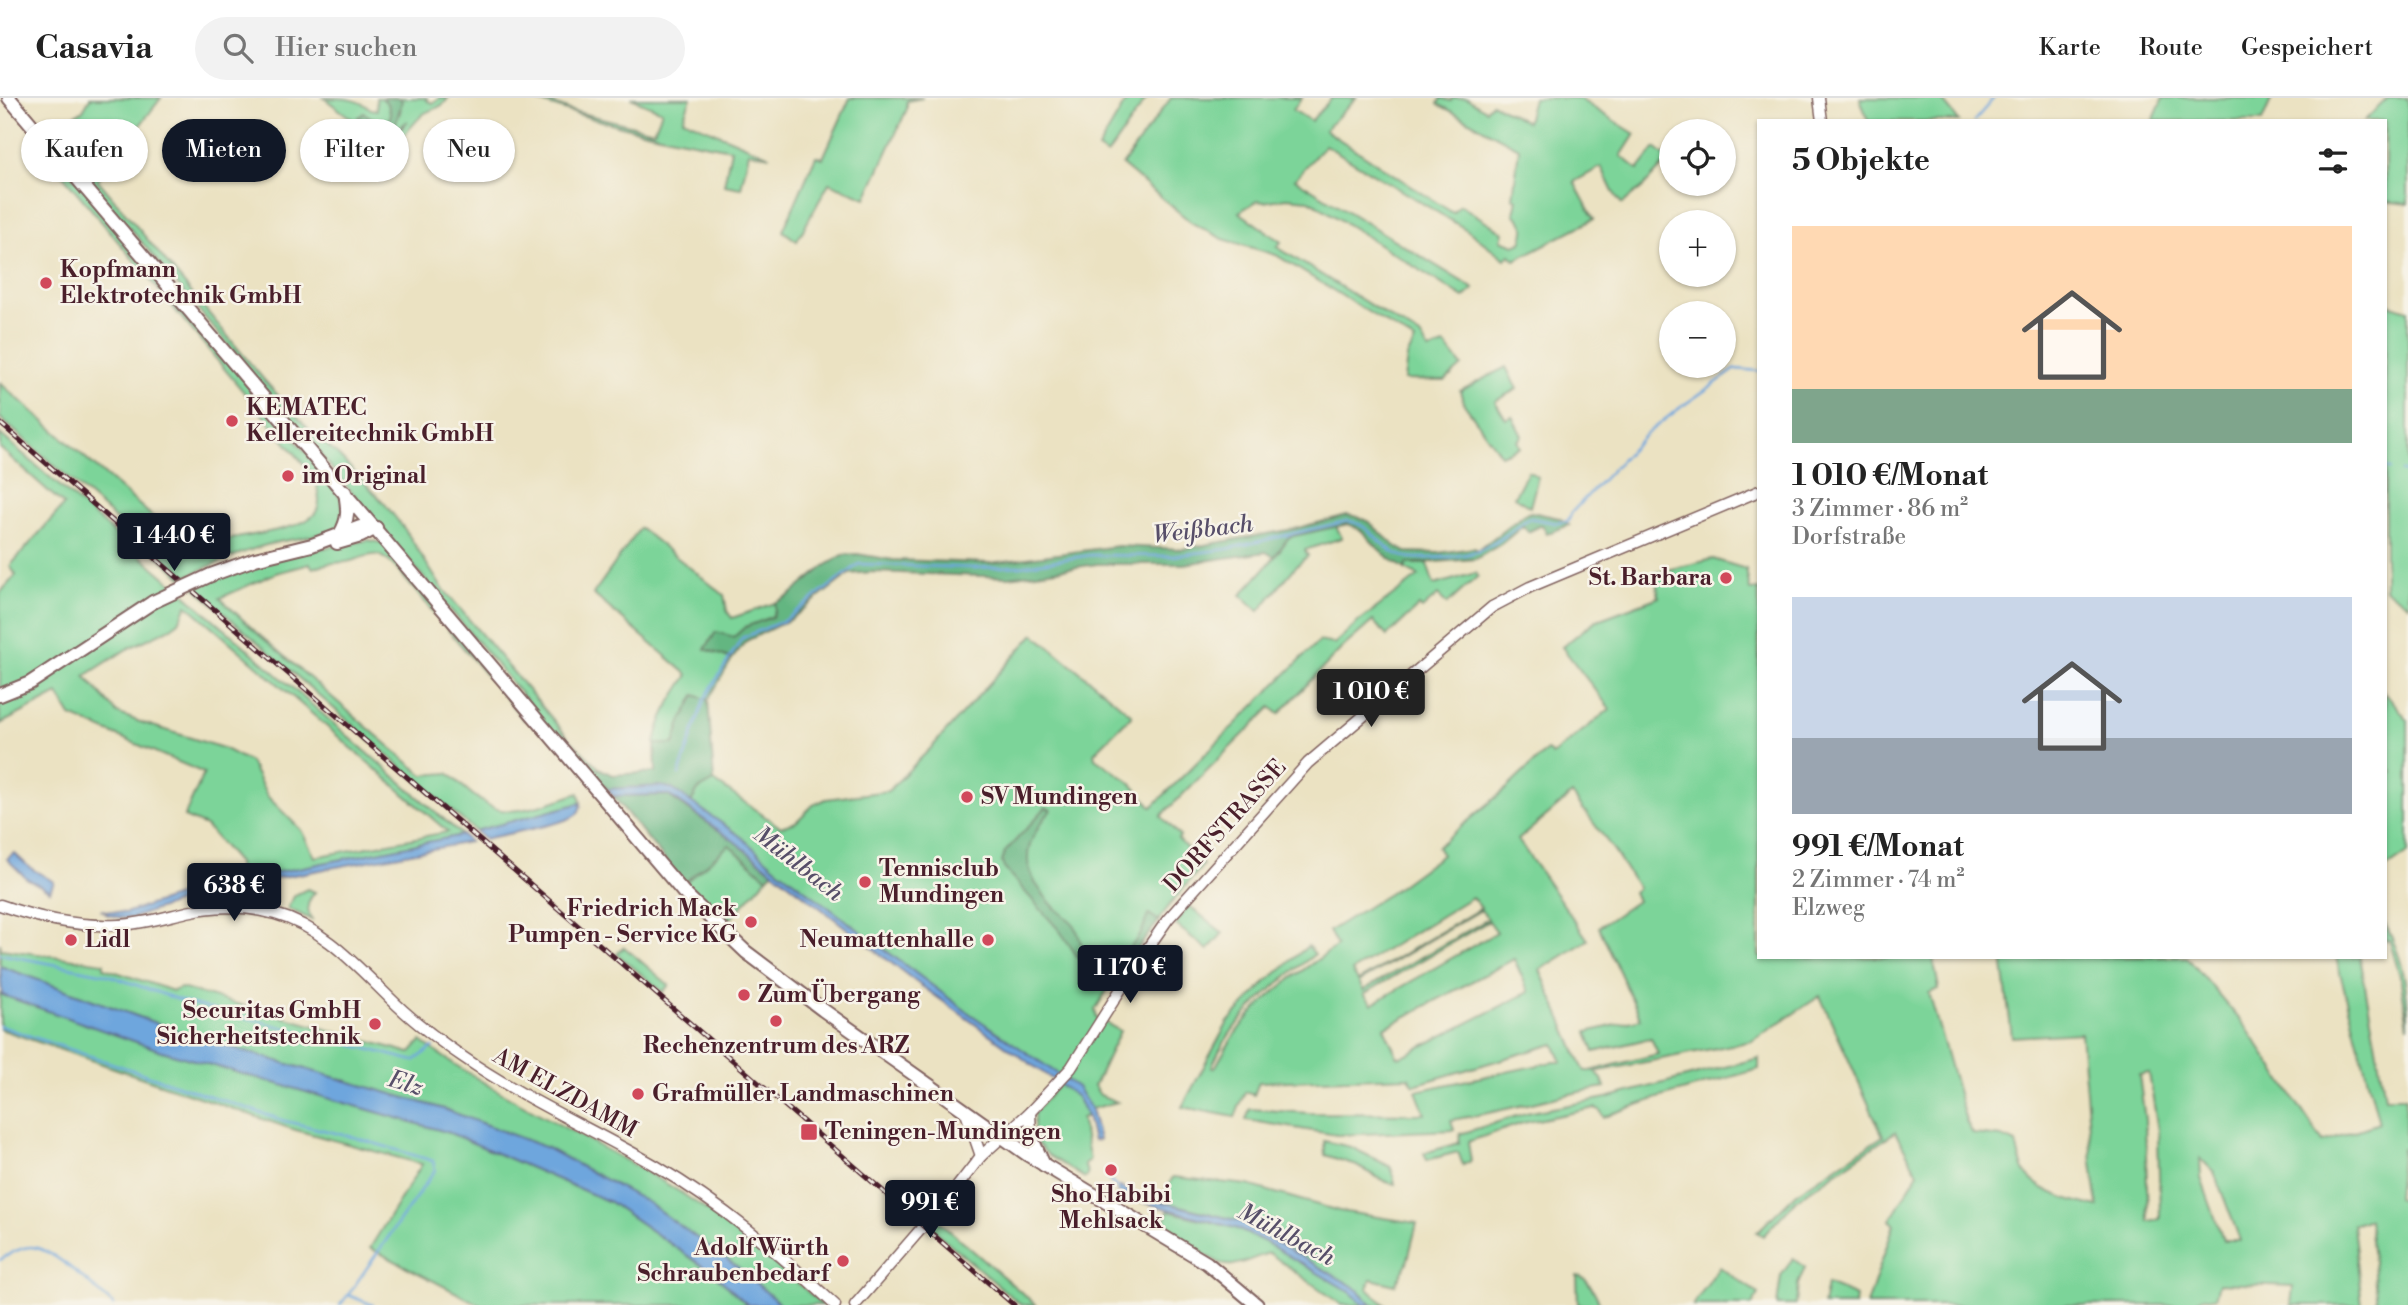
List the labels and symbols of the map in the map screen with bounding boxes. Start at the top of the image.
place label: Kopfmann Elektrotechnik GmbH [60,256,302,310]
marker: Kopfmann Elektrotechnik GmbH [38,275,54,291]
place label: KEMATEC Kellereitechnik GmbH [246,394,494,448]
marker: KEMATEC Kellereitechnik GmbH [224,413,240,429]
place label: im Original [302,462,427,490]
marker: im Original [280,468,296,484]
water label: Weißbach [1151,509,1255,551]
pin: 1 440 € [109,514,239,573]
place label: St. Barbara [1589,564,1713,592]
marker: St. Barbara [1718,570,1734,586]
pin: 1 010 € [1306,670,1436,729]
street label: DORFSTRASSE [1158,754,1292,898]
place label: SV Mundingen [981,783,1138,811]
marker: SV Mundingen [959,789,975,805]
water label: Mühlbach [747,820,849,909]
place label: Tennisclub Mundingen [879,855,1004,909]
pin: 638 € [185,864,283,923]
marker: Tennisclub Mundingen [857,874,873,890]
place label: Friedrich Mack Pumpen - Service KG [508,895,738,949]
marker: Friedrich Mack Pumpen - Service KG [743,914,759,930]
place label: Lidl [85,926,131,954]
place label: Neumattenhalle [800,926,974,954]
marker: Lidl [63,932,79,948]
marker: Neumattenhalle [980,932,996,948]
pin: 1 170 € [1065,946,1195,1005]
place label: Zum Übergang [758,978,921,1009]
marker: Zum Übergang [736,987,752,1003]
place label: Securitas GmbH Sicherheitstechnik [157,997,362,1051]
marker: Rechenzentrum des ARZ [768,1013,784,1029]
marker: Securitas GmbH Sicherheitstechnik [367,1016,383,1032]
place label: Rechenzentrum des ARZ [643,1032,910,1060]
street label: AM ELZDAMM [487,1041,643,1144]
water label: Elz [384,1064,427,1103]
place label: Grafmüller Landmaschinen [652,1080,954,1108]
marker: Grafmüller Landmaschinen [630,1086,646,1102]
place label: Teningen-Mundingen [825,1118,1061,1146]
marker: Teningen-Mundingen [799,1122,819,1142]
marker: Sho Habibi Mehlsack [1103,1162,1119,1178]
pin: 991 € [881,1180,979,1240]
place label: Sho Habibi Mehlsack [1051,1181,1171,1235]
water label: Mühlbach [1232,1197,1340,1273]
place label: Adolf Würth Schraubenbedarf [637,1234,832,1288]
marker: Adolf Würth Schraubenbedarf [835,1253,851,1269]

